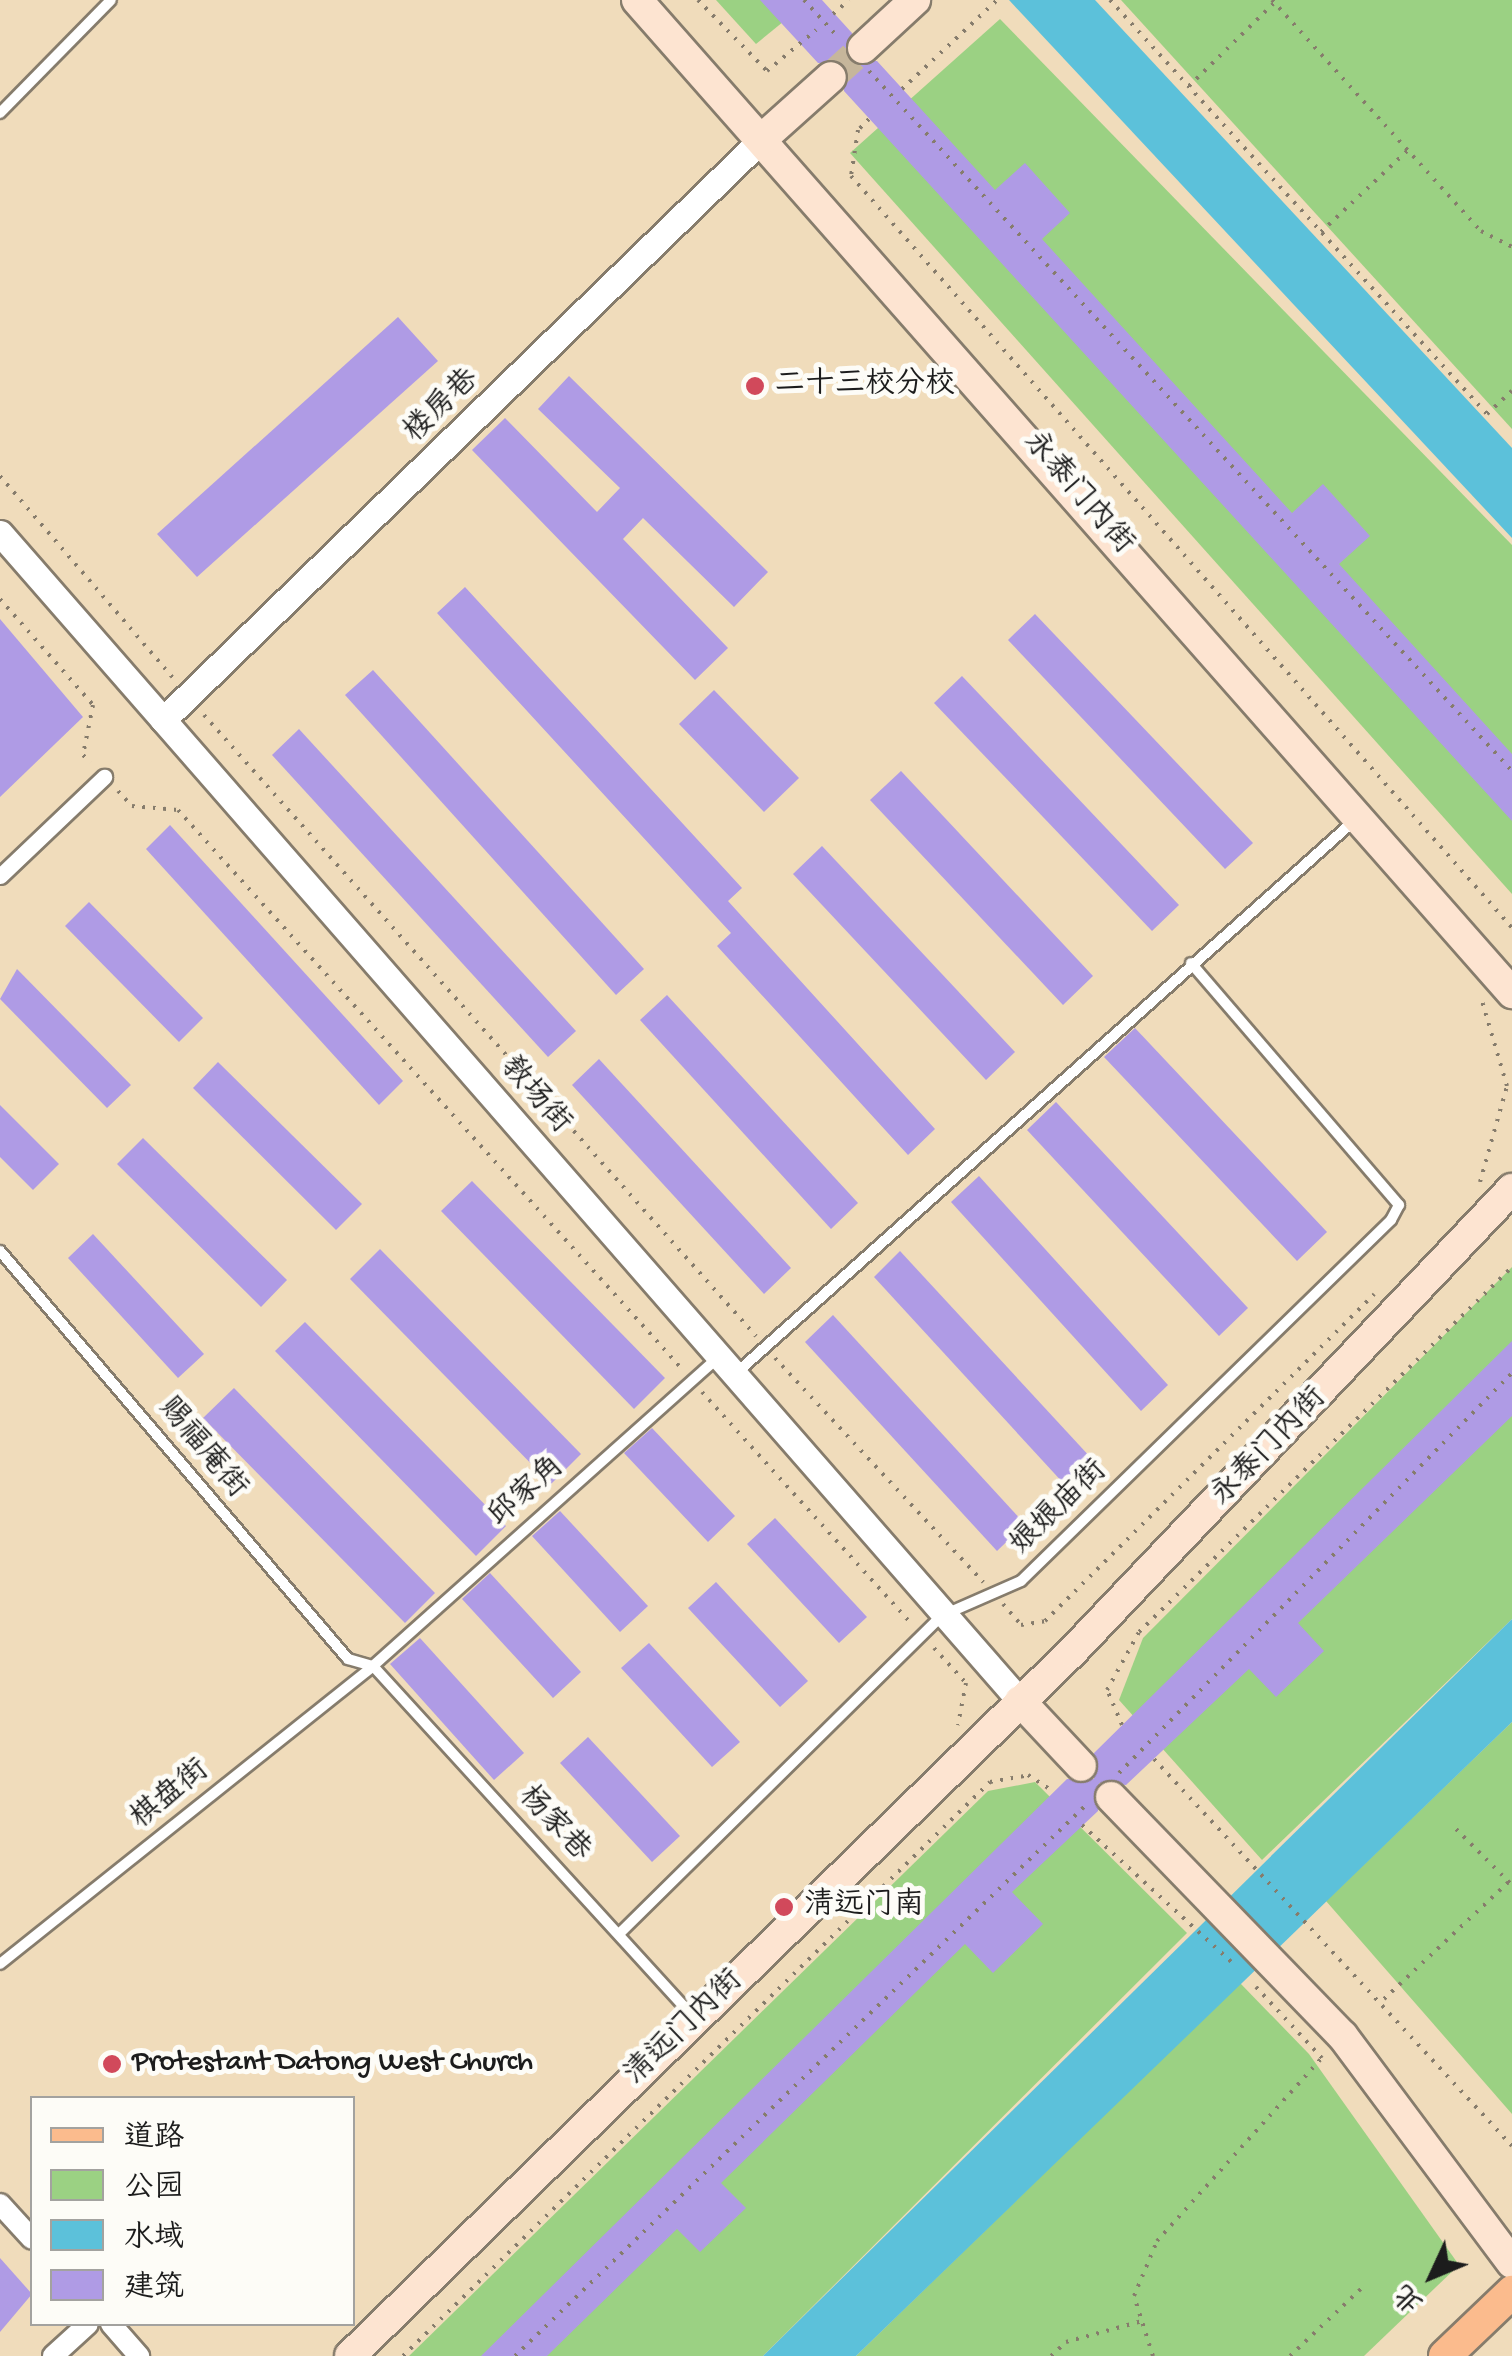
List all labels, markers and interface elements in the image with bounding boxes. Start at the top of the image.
street label: 楼房巷 [398,363,488,451]
place label: 二十三校分校 [775,368,955,404]
marker: 二十三校分校 [744,375,766,397]
street label: 永泰门内街 [1014,426,1140,562]
street label: 教场街 [491,1050,577,1142]
street label: 永泰门内街 [1205,1382,1335,1514]
street label: 赐福庵街 [149,1391,253,1507]
street label: 邱家角 [483,1450,573,1536]
street label: 娘娘庙街 [1004,1454,1116,1564]
street label: 棋盘街 [125,1754,217,1838]
street label: 杨家巷 [509,1780,597,1870]
place label: 清远门南 [804,1889,924,1925]
marker: 清远门南 [773,1896,795,1918]
street label: 清远门内街 [619,1964,751,2094]
place label: Protestant Datong West Church [132,2046,533,2082]
marker: Protestant Datong West Church [101,2053,123,2075]
legend [30,2096,355,2326]
text: 道路 [124,2122,184,2157]
text: 公园 [124,2172,184,2207]
text: 水域 [124,2222,184,2257]
north arrow [1382,2226,1482,2326]
text: 建筑 [124,2272,184,2307]
text: 北 [1388,2276,1432,2319]

